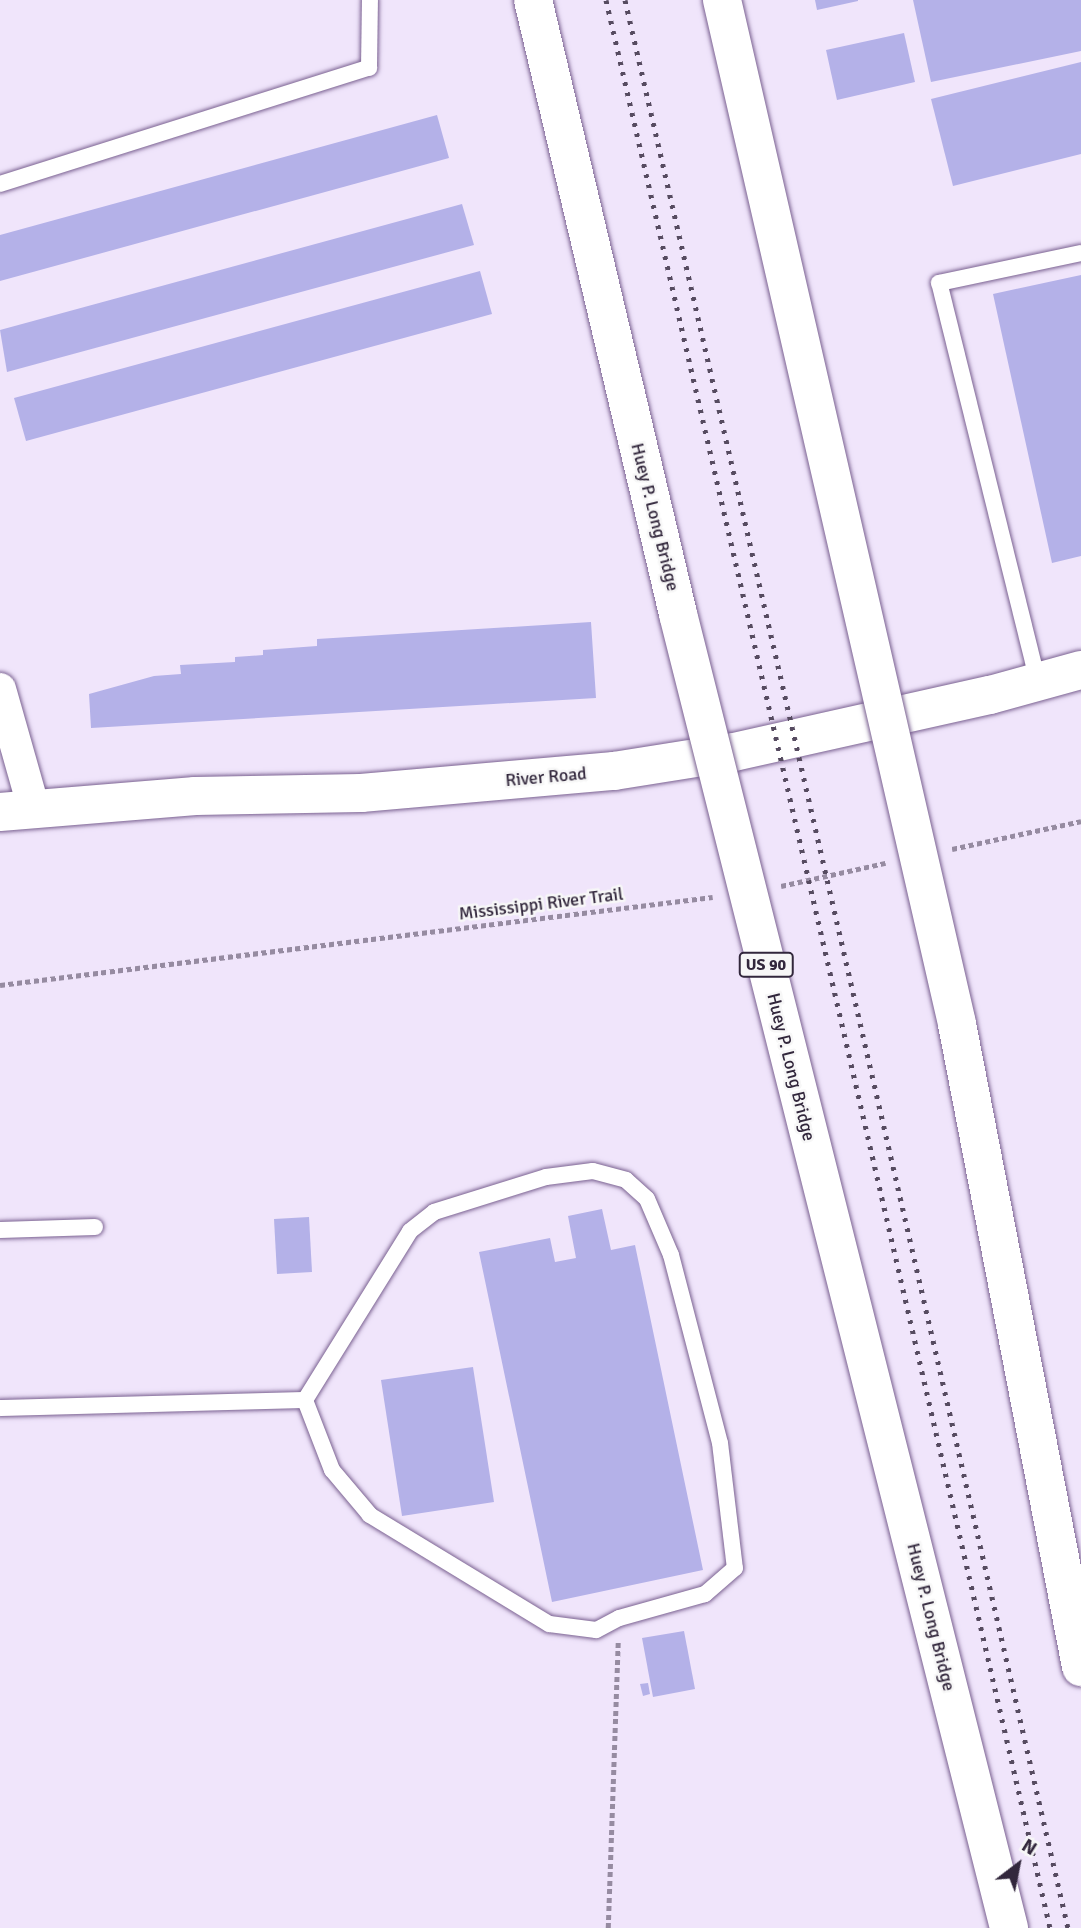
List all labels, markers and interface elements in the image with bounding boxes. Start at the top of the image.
street label: Huey P. Long Bridge [626,441,684,593]
street label: River Road [504,763,588,791]
street label: Mississippi River Trail [458,883,624,925]
road number: US 90 [738,953,794,978]
street label: Huey P. Long Bridge [762,991,820,1143]
street label: Huey P. Long Bridge [902,1541,960,1693]
north arrow [983,1830,1053,1900]
text: N [1017,1834,1041,1861]

